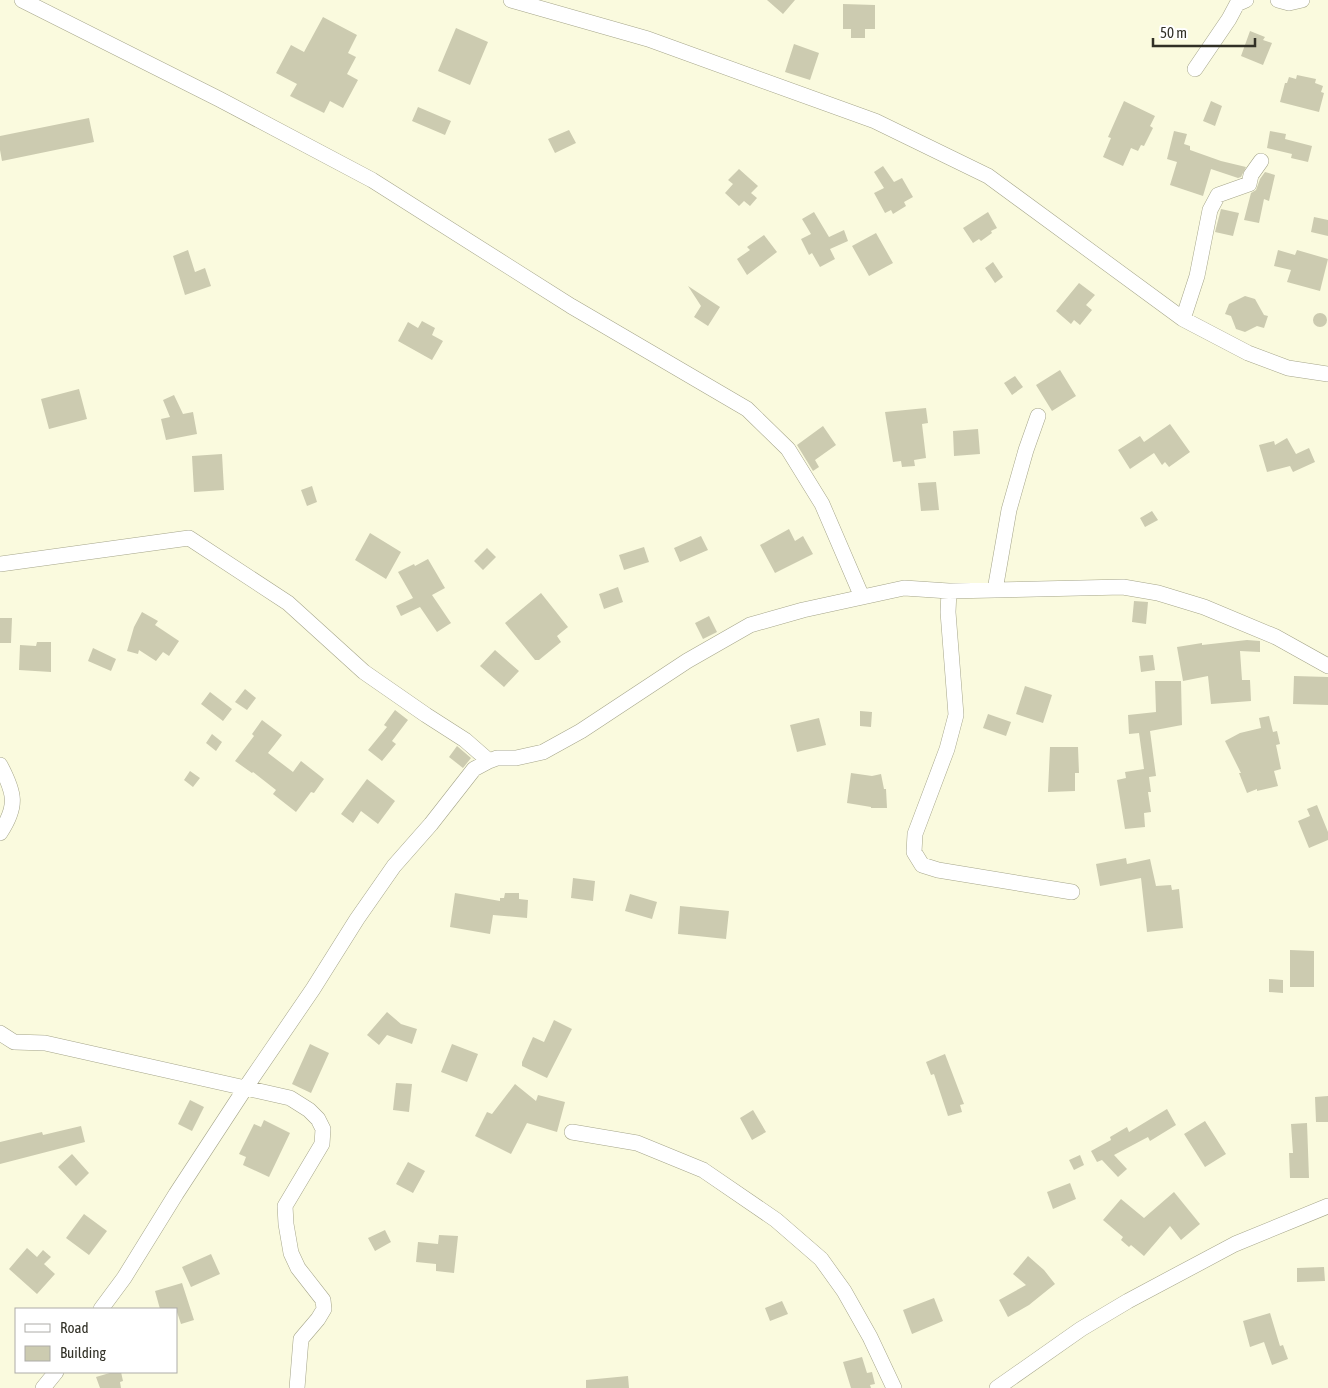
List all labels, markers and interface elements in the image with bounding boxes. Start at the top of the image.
scale bar [1153,15,1256,47]
text: 50 m [1160,24,1187,41]
legend [15,1308,178,1373]
text: Road [60,1319,89,1336]
text: Building [60,1344,106,1361]

